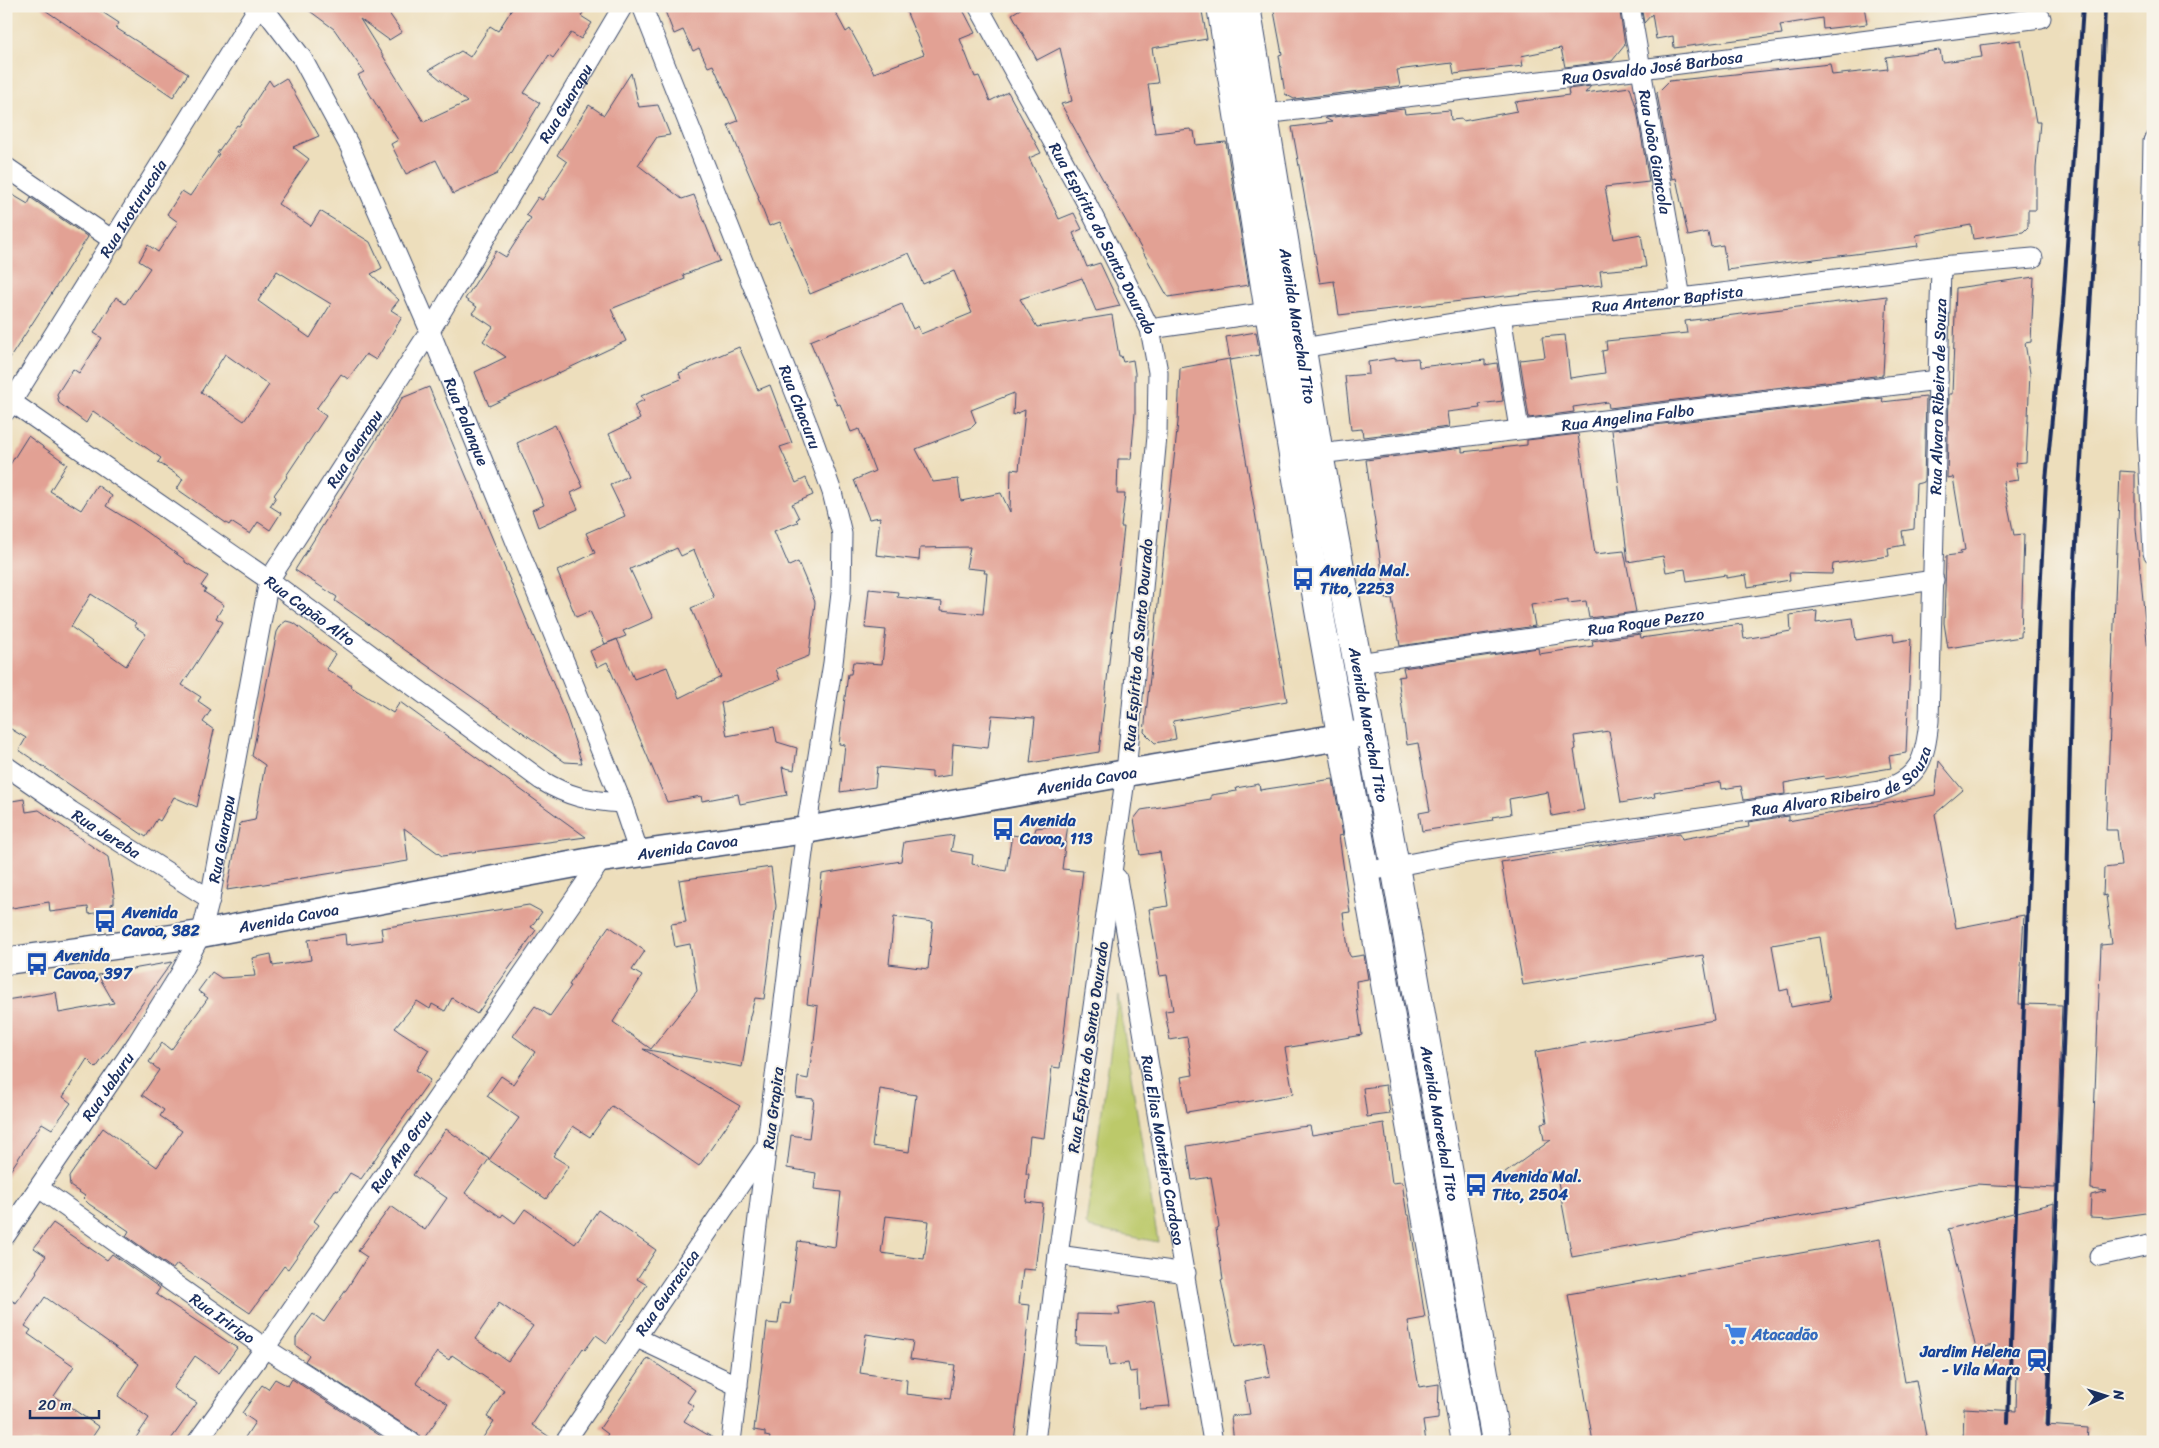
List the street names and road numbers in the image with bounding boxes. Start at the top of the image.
street label: Rua Osvaldo José Barbosa [1560,42,1745,93]
street label: Rua Guarapu [530,57,601,149]
street label: Rua João Giancola [1630,87,1681,217]
street label: Rua Espírito do Santo Dourado [1041,137,1165,336]
street label: Rua Ivoturucaia [91,153,175,263]
street label: Avenida Marechal Tito [1271,245,1325,406]
street label: Rua Antenor Baptista [1591,276,1745,321]
street label: Rua Alvaro Ribeiro de Souza [1920,298,1955,495]
street label: Rua Chacuru [771,360,830,454]
street label: Rua Palanque [436,373,498,470]
street label: Rua Angelina Falbo [1560,395,1696,439]
street label: Rua Guarapu [318,403,390,494]
street label: Rua Espírito do Santo Dourado [1114,537,1162,753]
street label: Rua Capão Alto [259,567,362,654]
street label: Rua Roque Pezzo [1586,599,1706,644]
street label: Avenida Marechal Tito [1340,644,1397,805]
street label: Rua Alvaro Ribeiro de Souza [1750,743,1939,825]
street label: Avenida Cavoa [1033,757,1139,803]
street label: Rua Guarapu [199,792,243,885]
street label: Rua Jereba [66,801,148,867]
street label: Avenida Cavoa [634,825,740,869]
street label: Avenida Cavoa [235,894,341,941]
street label: Rua Espírito do Santo Dourado [1059,939,1117,1155]
street label: Avenida Marechal Tito [1412,1042,1468,1203]
street label: Rua Jaburu [73,1045,142,1127]
street label: Rua Elias Monteiro Cardoso [1133,1053,1194,1247]
street label: Rua Grapira [754,1064,793,1151]
street label: Rua Ana Grou [362,1103,440,1199]
street label: Rua Guaracica [627,1243,707,1342]
street label: Rua Iririgo [184,1284,262,1352]

